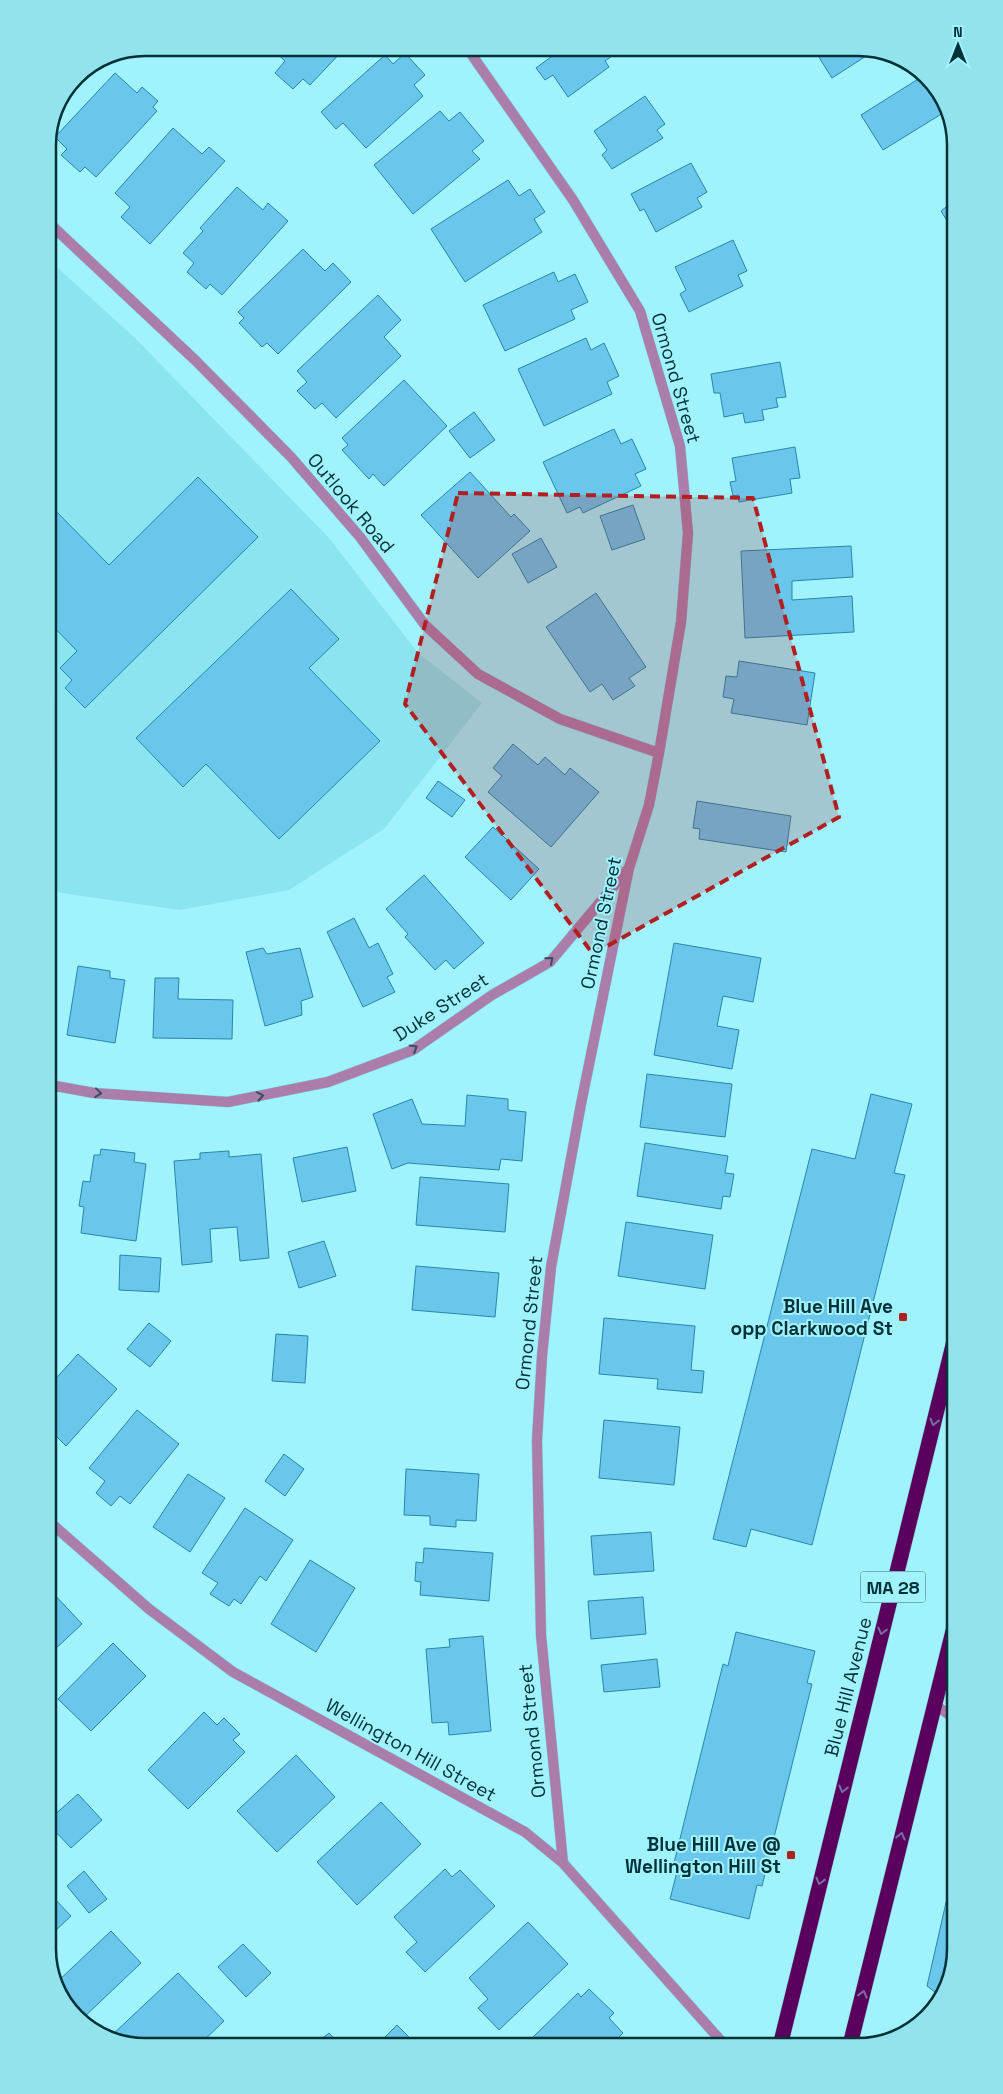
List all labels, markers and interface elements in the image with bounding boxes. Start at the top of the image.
north arrow [933,20,983,70]
text: N [953,23,963,41]
street label: Ormond Street [645,310,707,446]
street label: Outlook Road [302,448,400,558]
street label: Ormond Street [575,854,627,992]
one-way arrow [545,956,554,965]
street label: Duke Street [389,967,493,1047]
one-way arrow [409,1044,418,1054]
one-way arrow [95,1087,103,1098]
one-way arrow [255,1091,264,1102]
street label: Ormond Street [510,1255,548,1391]
place label: Blue Hill Ave opp Clarkwood St [731,1294,893,1341]
marker: Blue Hill Ave opp Clarkwood St [897,1311,909,1323]
one-way arrow [929,1418,940,1427]
road number: MA 28 [860,1571,926,1602]
street label: Blue Hill Avenue [819,1615,877,1759]
one-way arrow [877,1627,888,1636]
street label: Ormond Street [513,1663,551,1799]
street label: Wellington Hill Street [321,1693,501,1807]
one-way arrow [838,1784,849,1793]
place label: Blue Hill Ave @ Wellington Hill St [625,1832,781,1879]
one-way arrow [895,1832,906,1841]
marker: Blue Hill Ave @ Wellington Hill St [785,1849,797,1861]
one-way arrow [815,1876,826,1885]
one-way arrow [857,1990,868,1999]

